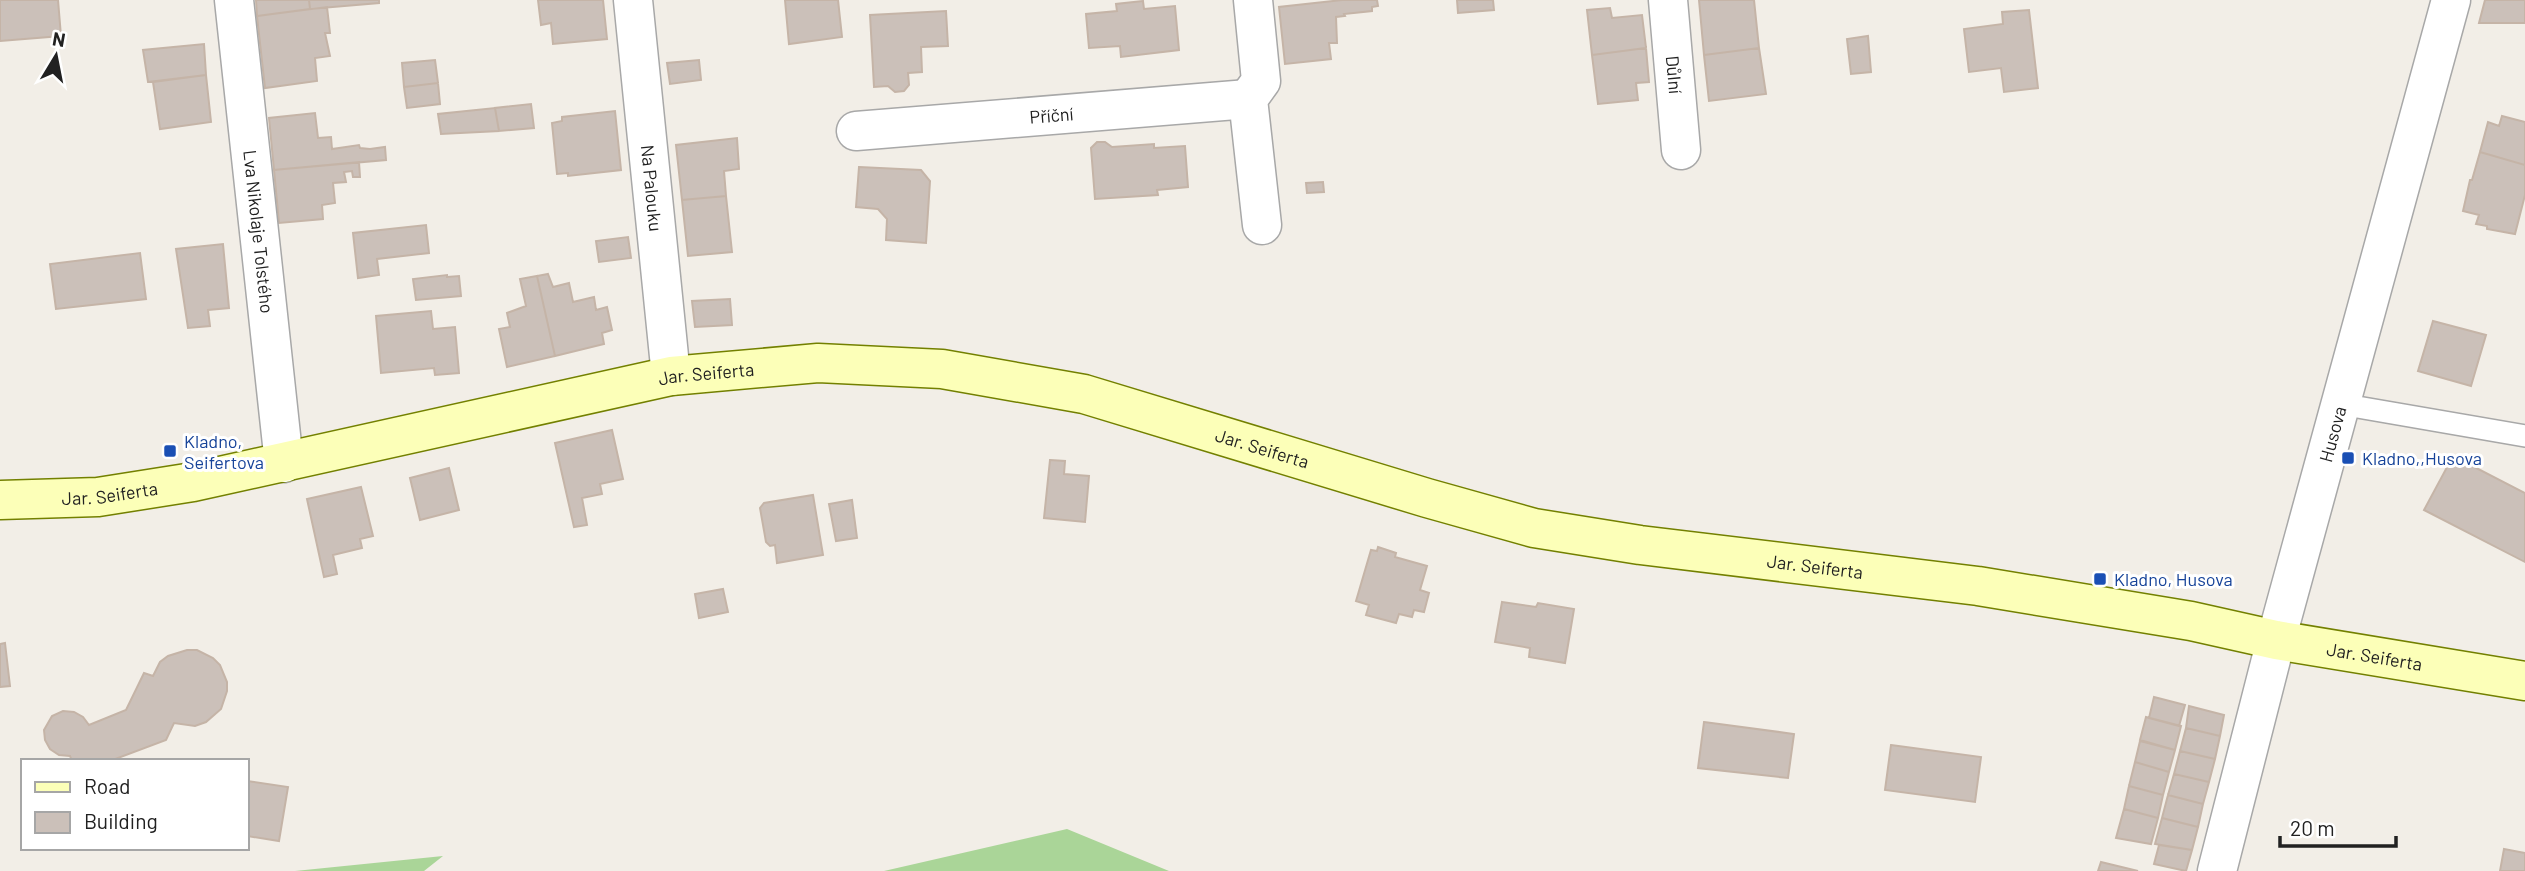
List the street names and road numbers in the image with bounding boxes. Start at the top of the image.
street label: Důlní [1662,55,1687,95]
street label: Příční [1029,102,1074,128]
street label: Na Palouku [637,144,667,232]
street label: Lva Nikolaje Tolstého [239,149,279,315]
street label: Jar. Seiferta [656,358,755,390]
street label: Husova [2314,404,2350,464]
street label: Jar. Seiferta [1213,423,1312,473]
street label: Jar. Seiferta [61,477,159,509]
street label: Jar. Seiferta [1766,549,1864,583]
street label: Jar. Seiferta [2325,638,2424,675]

